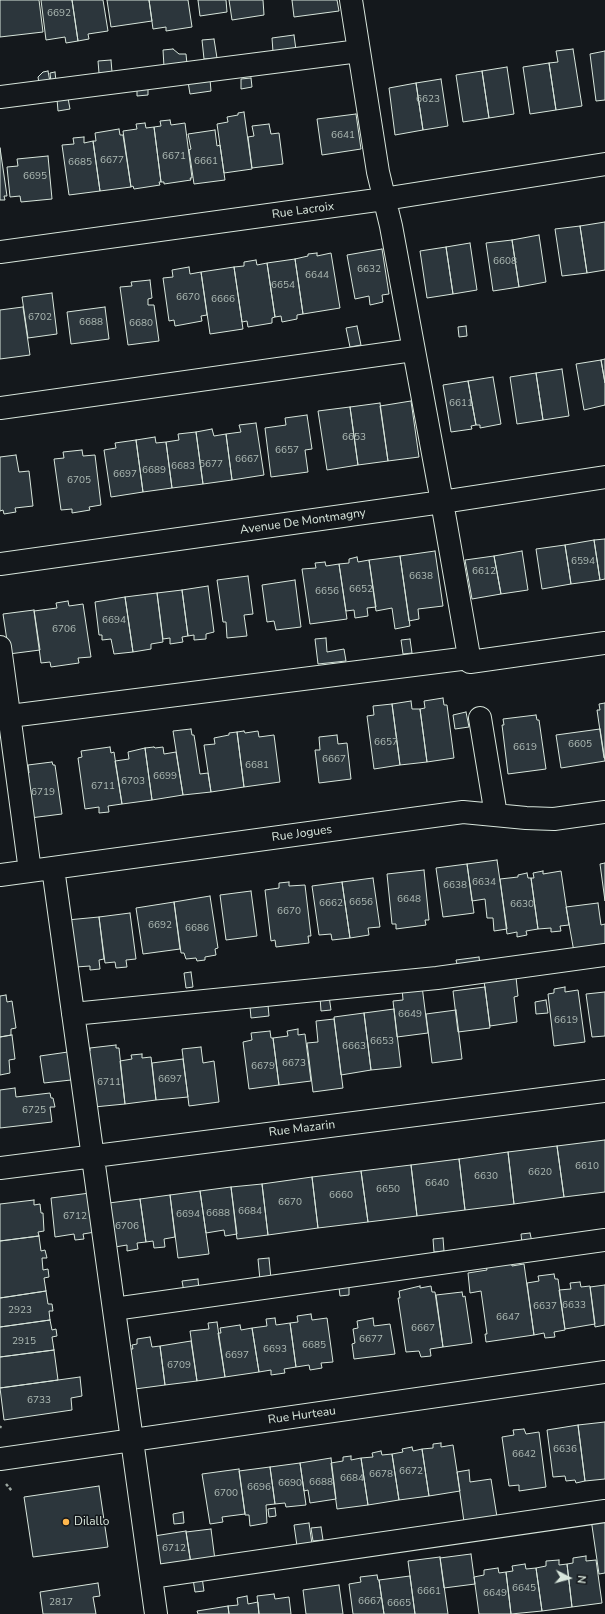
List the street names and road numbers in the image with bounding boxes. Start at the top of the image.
street label: Rue Lacroix [271,200,335,222]
street label: Avenue De Montmagny [239,506,367,538]
street label: Rue Jogues [271,823,333,845]
street label: Rue Mazarin [268,1118,336,1140]
street label: Rue Hurteau [267,1404,337,1428]

